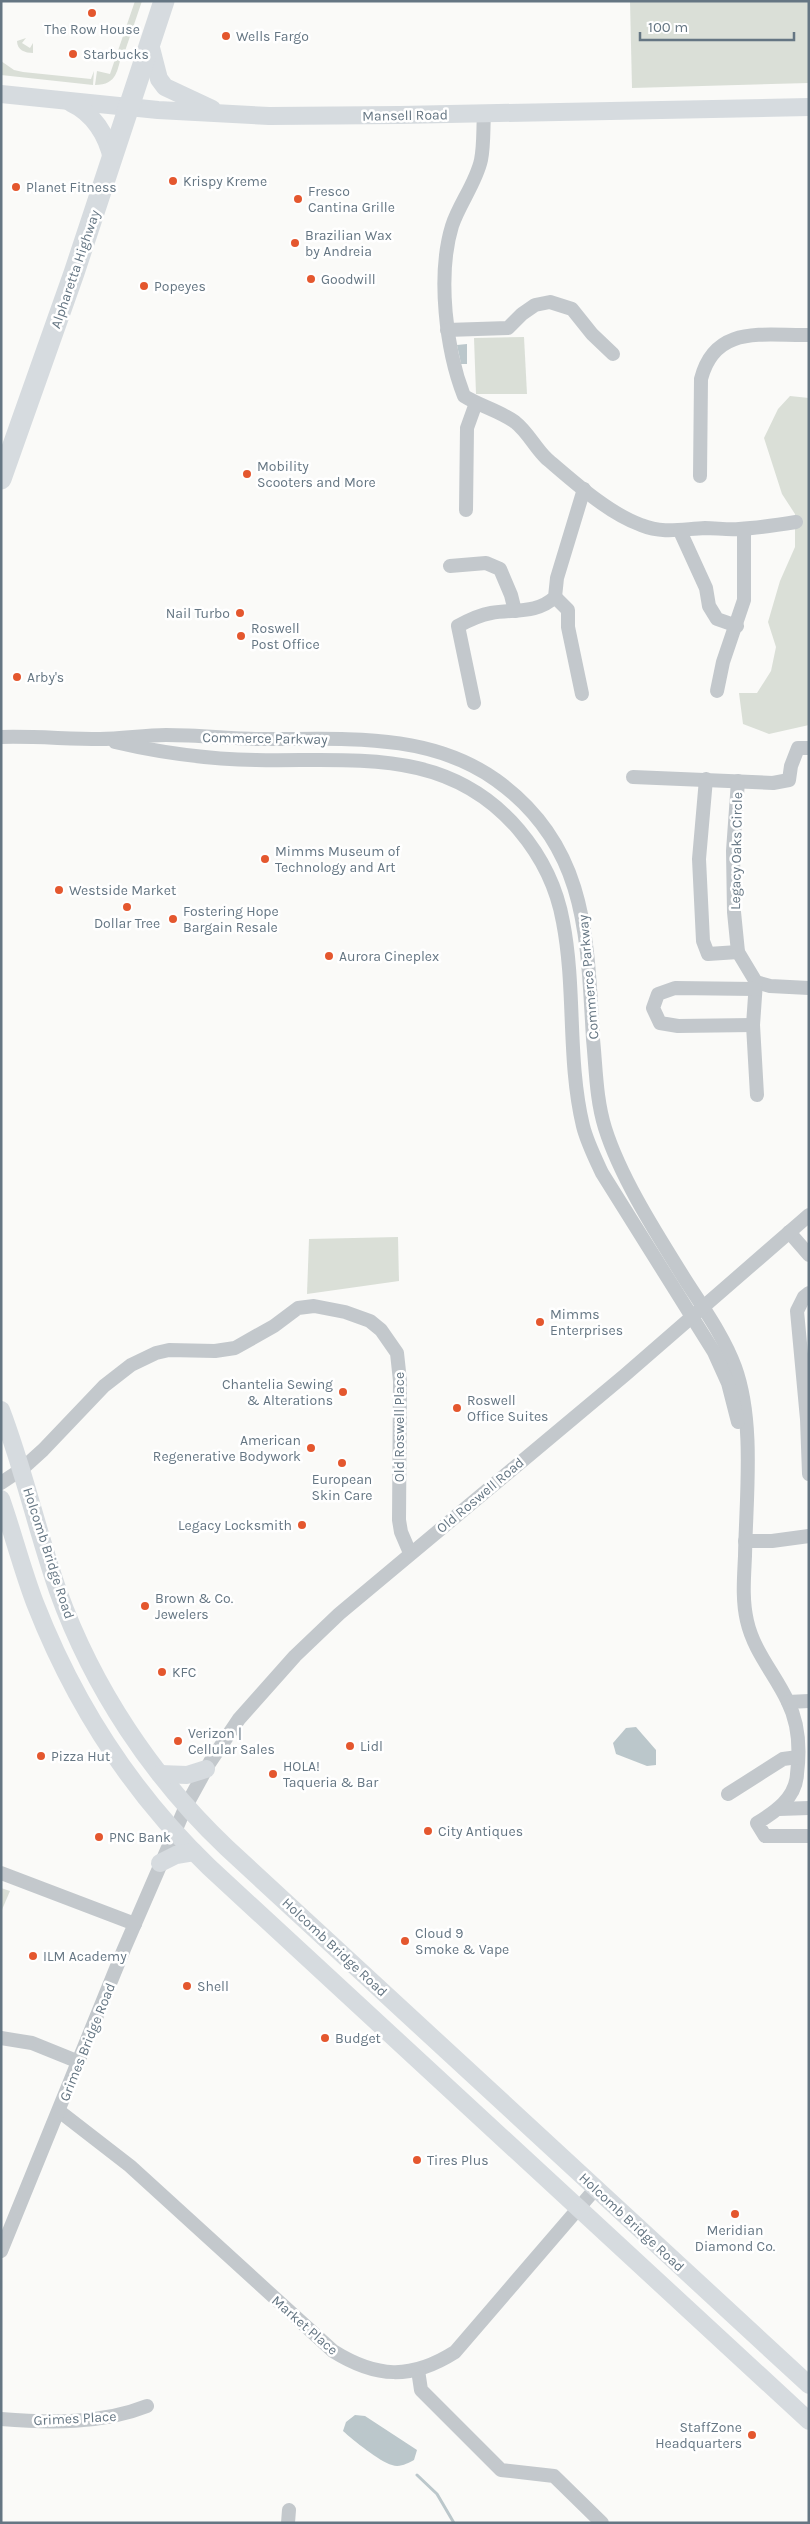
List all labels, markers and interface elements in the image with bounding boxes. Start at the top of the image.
marker: The Row House [86,7,98,19]
scale bar [640,10,794,42]
text: 100 m [648,18,688,36]
place label: The Row House [44,21,140,38]
place label: Wells Fargo [236,28,309,45]
marker: Wells Fargo [220,30,232,42]
place label: Starbucks [83,46,149,63]
marker: Starbucks [67,48,79,60]
street label: Mansell Road [362,106,448,125]
place label: Krispy Kreme [183,173,267,190]
marker: Krispy Kreme [167,175,179,187]
place label: Planet Fitness [26,179,117,196]
marker: Planet Fitness [10,181,22,193]
place label: Fresco Cantina Grille [308,183,395,216]
marker: Fresco Cantina Grille [292,193,304,205]
street label: Alpharetta Highway [47,207,104,331]
place label: Brazilian Wax by Andreia [305,227,392,260]
marker: Brazilian Wax by Andreia [289,237,301,249]
place label: Goodwill [321,271,376,288]
marker: Goodwill [305,273,317,285]
place label: Popeyes [154,278,206,295]
marker: Popeyes [138,280,150,292]
place label: Mobility Scooters and More [257,458,376,491]
marker: Mobility Scooters and More [241,468,253,480]
place label: Nail Turbo [166,605,230,622]
marker: Nail Turbo [234,607,246,619]
place label: Roswell Post Office [251,620,320,653]
marker: Roswell Post Office [235,630,247,642]
place label: Arby's [27,669,64,686]
marker: Arby's [11,671,23,683]
street label: Commerce Parkway [202,729,328,748]
street label: Legacy Oaks Circle [727,792,746,910]
place label: Mimms Museum of Technology and Art [275,843,400,876]
marker: Mimms Museum of Technology and Art [259,853,271,865]
place label: Westside Market [69,882,176,899]
marker: Westside Market [53,884,65,896]
marker: Dollar Tree [121,901,133,913]
place label: Fostering Hope Bargain Resale [183,903,279,936]
marker: Fostering Hope Bargain Resale [167,913,179,925]
street label: Commerce Parkway [575,913,602,1040]
place label: Dollar Tree [94,915,160,932]
place label: Aurora Cineplex [339,948,439,965]
marker: Aurora Cineplex [323,950,335,962]
place label: Mimms Enterprises [550,1306,623,1339]
marker: Mimms Enterprises [534,1316,546,1328]
street label: Old Roswell Place [391,1372,408,1482]
place label: Chantelia Sewing & Alterations [222,1376,333,1409]
marker: Chantelia Sewing & Alterations [337,1386,349,1398]
place label: Roswell Office Suites [467,1392,548,1425]
marker: Roswell Office Suites [451,1402,463,1414]
place label: American Regenerative Bodywork [153,1432,301,1465]
marker: American Regenerative Bodywork [305,1442,317,1454]
street label: Old Roswell Road [433,1454,527,1537]
marker: European Skin Care [336,1457,348,1469]
place label: European Skin Care [312,1471,372,1504]
street label: Holcomb Bridge Road [19,1485,78,1621]
place label: Legacy Locksmith [178,1517,292,1534]
marker: Legacy Locksmith [296,1519,308,1531]
place label: Brown & Co. Jewelers [155,1590,234,1623]
marker: Brown & Co. Jewelers [139,1600,151,1612]
place label: KFC [172,1664,196,1681]
marker: KFC [156,1666,168,1678]
place label: Verizon | Cellular Sales [188,1725,275,1758]
marker: Verizon | Cellular Sales [172,1735,184,1747]
place label: Lidl [360,1738,383,1755]
marker: Lidl [344,1740,356,1752]
place label: Pizza Hut [51,1748,110,1765]
marker: Pizza Hut [35,1750,47,1762]
place label: HOLA! Taqueria & Bar [283,1758,379,1791]
marker: HOLA! Taqueria & Bar [267,1768,279,1780]
place label: City Antiques [438,1823,523,1840]
marker: City Antiques [422,1825,434,1837]
place label: PNC Bank [109,1829,171,1846]
marker: PNC Bank [93,1831,105,1843]
street label: Holcomb Bridge Road [279,1894,391,2000]
place label: Cloud 9 Smoke & Vape [415,1925,509,1958]
marker: Cloud 9 Smoke & Vape [399,1935,411,1947]
place label: ILM Academy [43,1948,127,1965]
marker: ILM Academy [27,1950,39,1962]
place label: Shell [197,1978,229,1995]
marker: Shell [181,1980,193,1992]
street label: Grimes Bridge Road [56,1981,119,2104]
place label: Budget [335,2030,381,2047]
marker: Budget [319,2032,331,2044]
place label: Tires Plus [427,2152,489,2169]
marker: Tires Plus [411,2154,423,2166]
street label: Holcomb Bridge Road [576,2169,688,2275]
marker: Meridian Diamond Co. [729,2208,741,2220]
place label: Meridian Diamond Co. [695,2222,776,2255]
street label: Market Place [268,2292,341,2359]
street label: Grimes Place [33,2408,117,2429]
place label: StaffZone Headquarters [655,2419,742,2452]
marker: StaffZone Headquarters [746,2429,758,2441]

